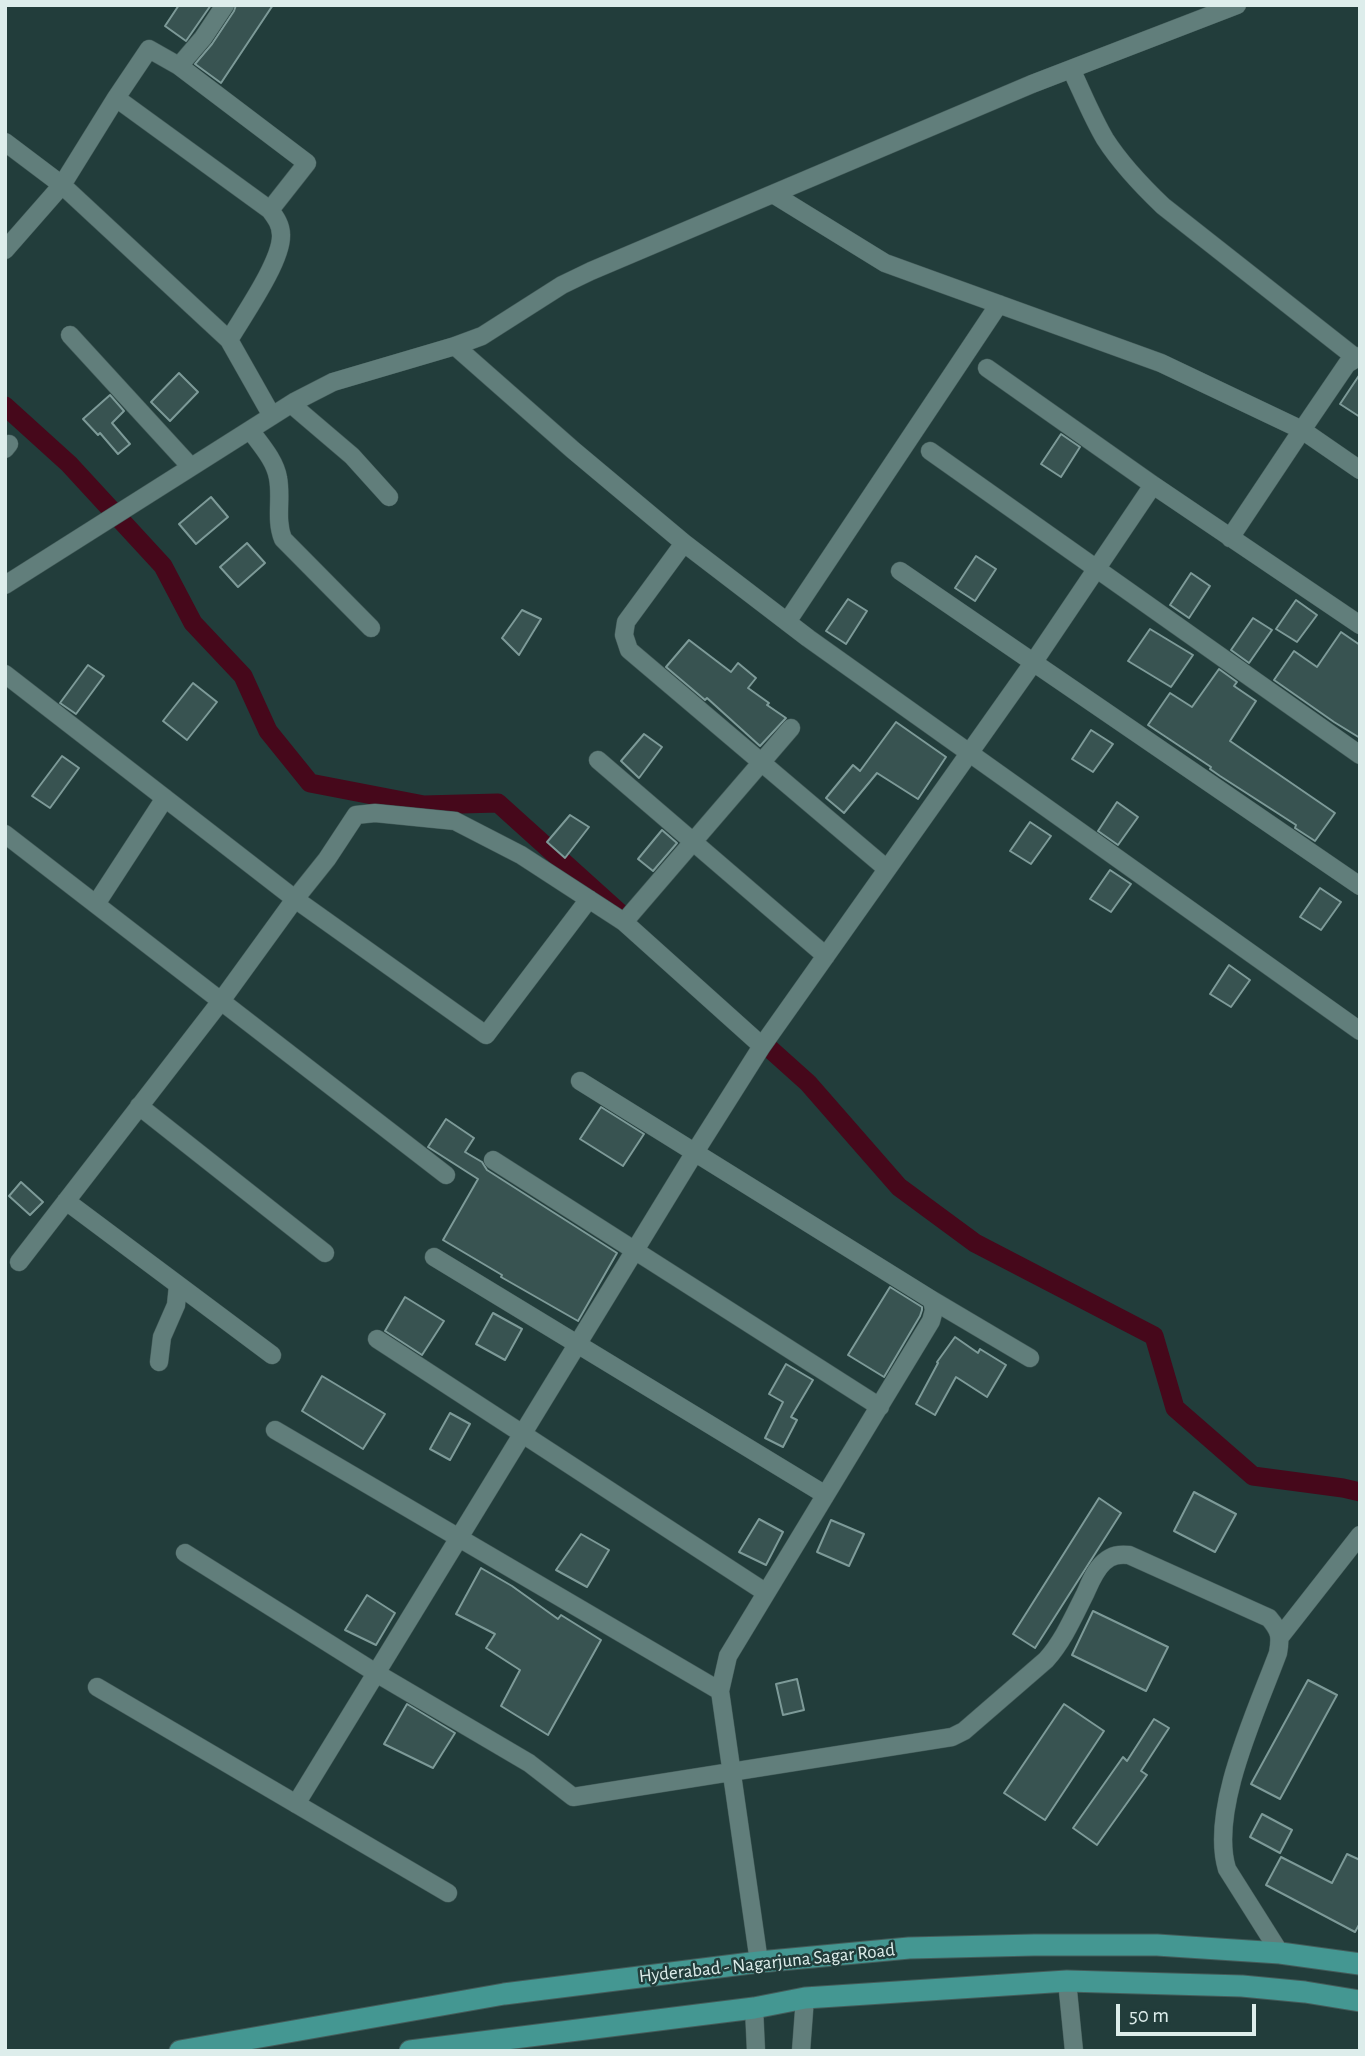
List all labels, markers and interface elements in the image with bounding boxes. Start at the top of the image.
street label: Hyderabad - Nagarjuna Sagar Road [638,1938,896,1988]
scale bar [1120,1990,1260,2034]
text: 50 m [1129,2005,1169,2026]

